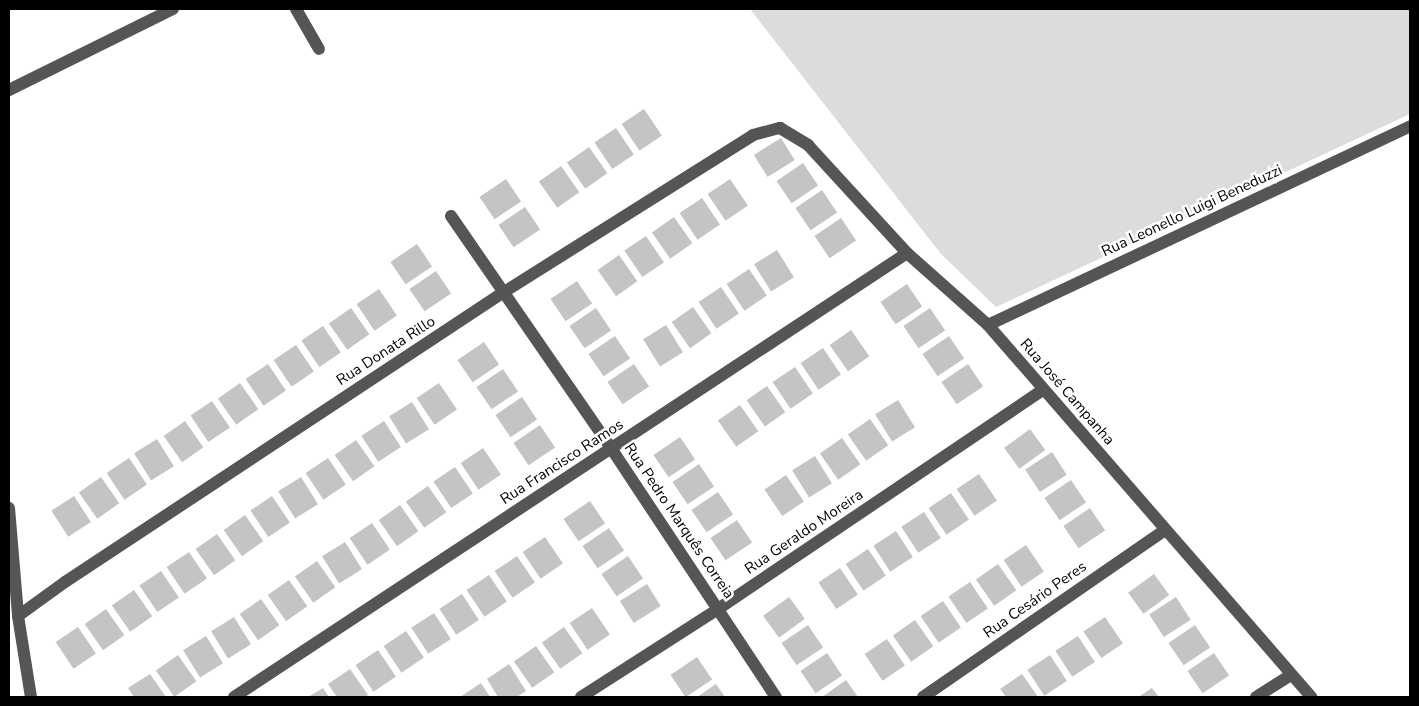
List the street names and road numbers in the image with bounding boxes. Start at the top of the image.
street label: Rua Leonello Luigi Beneduzzi [1099,161,1285,261]
street label: Rua Donata Rillo [333,312,439,390]
street label: Rua José Campanha [1016,335,1118,449]
street label: Rua Francisco Ramos [497,415,627,509]
street label: Rua Pedro Marquês Correia [620,440,738,602]
street label: Rua Geraldo Moreira [741,486,867,578]
street label: Rua Cesário Peres [980,558,1090,642]

